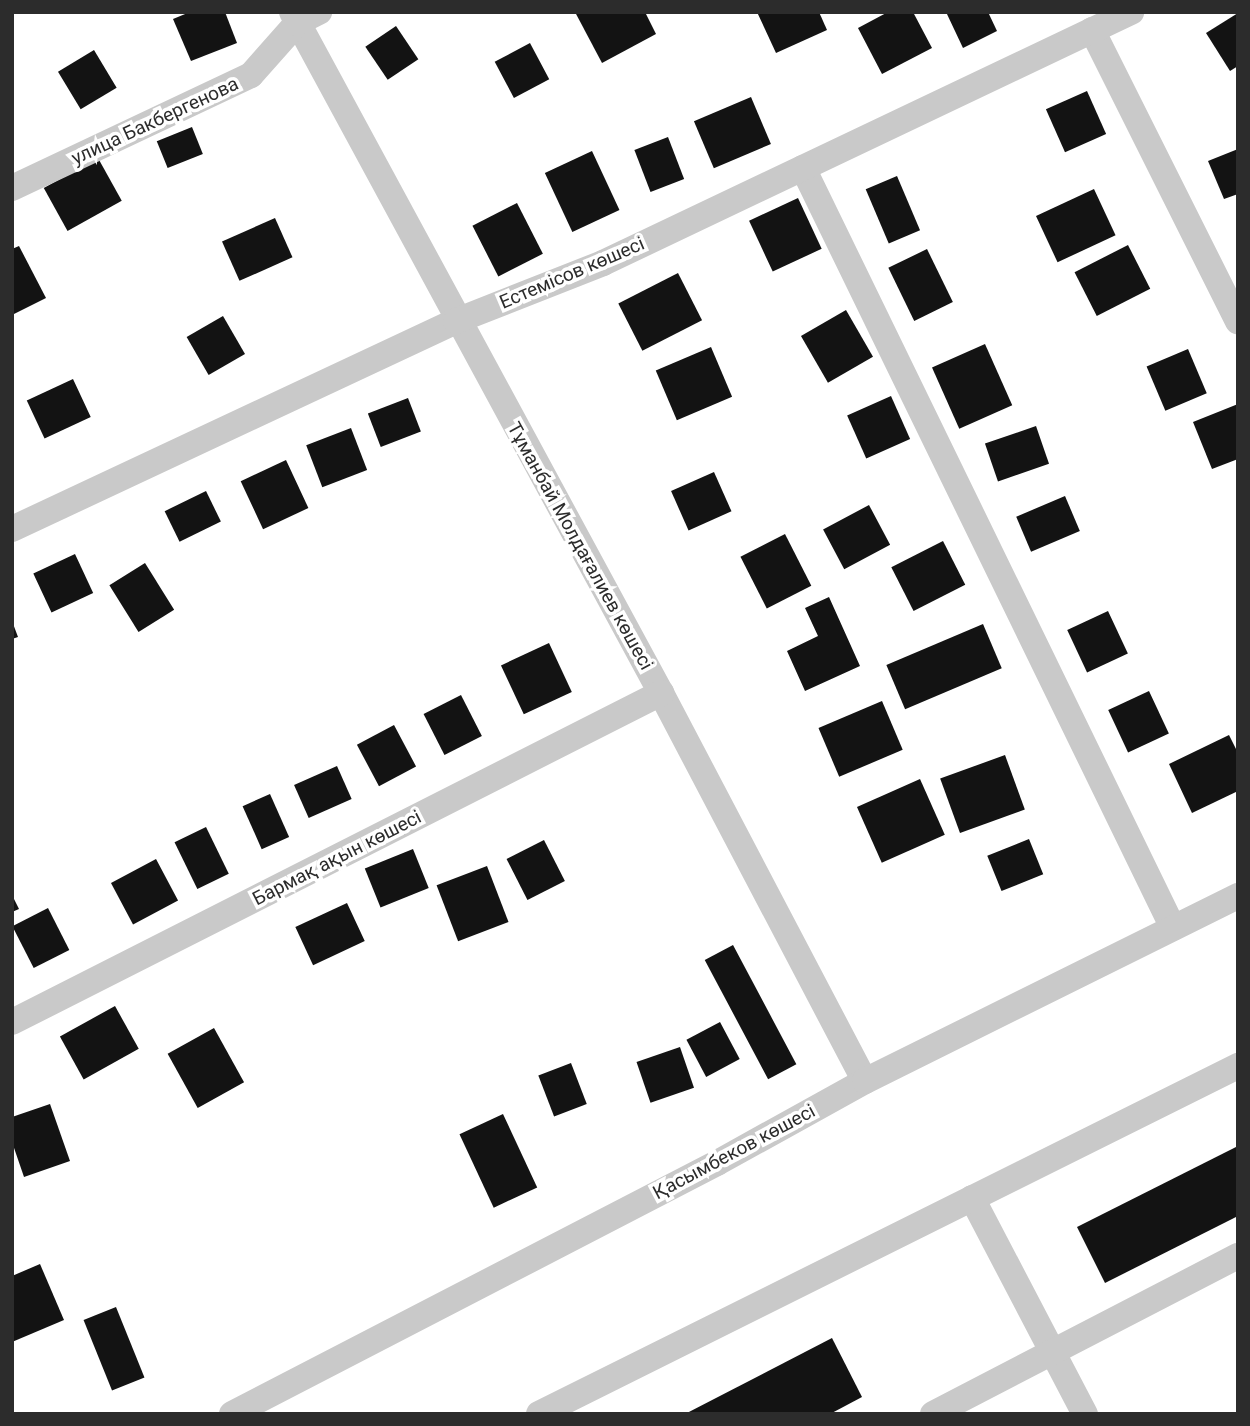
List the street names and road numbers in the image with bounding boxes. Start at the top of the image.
street label: улица Бакбергенова [68,72,242,170]
street label: Естемісов көшесі [496,232,648,314]
street label: Тұманбай Молдағалиев көшесі [502,418,658,674]
street label: Бармақ ақын көшесі [249,806,425,910]
street label: Қасымбеков көшесі [649,1100,819,1204]

